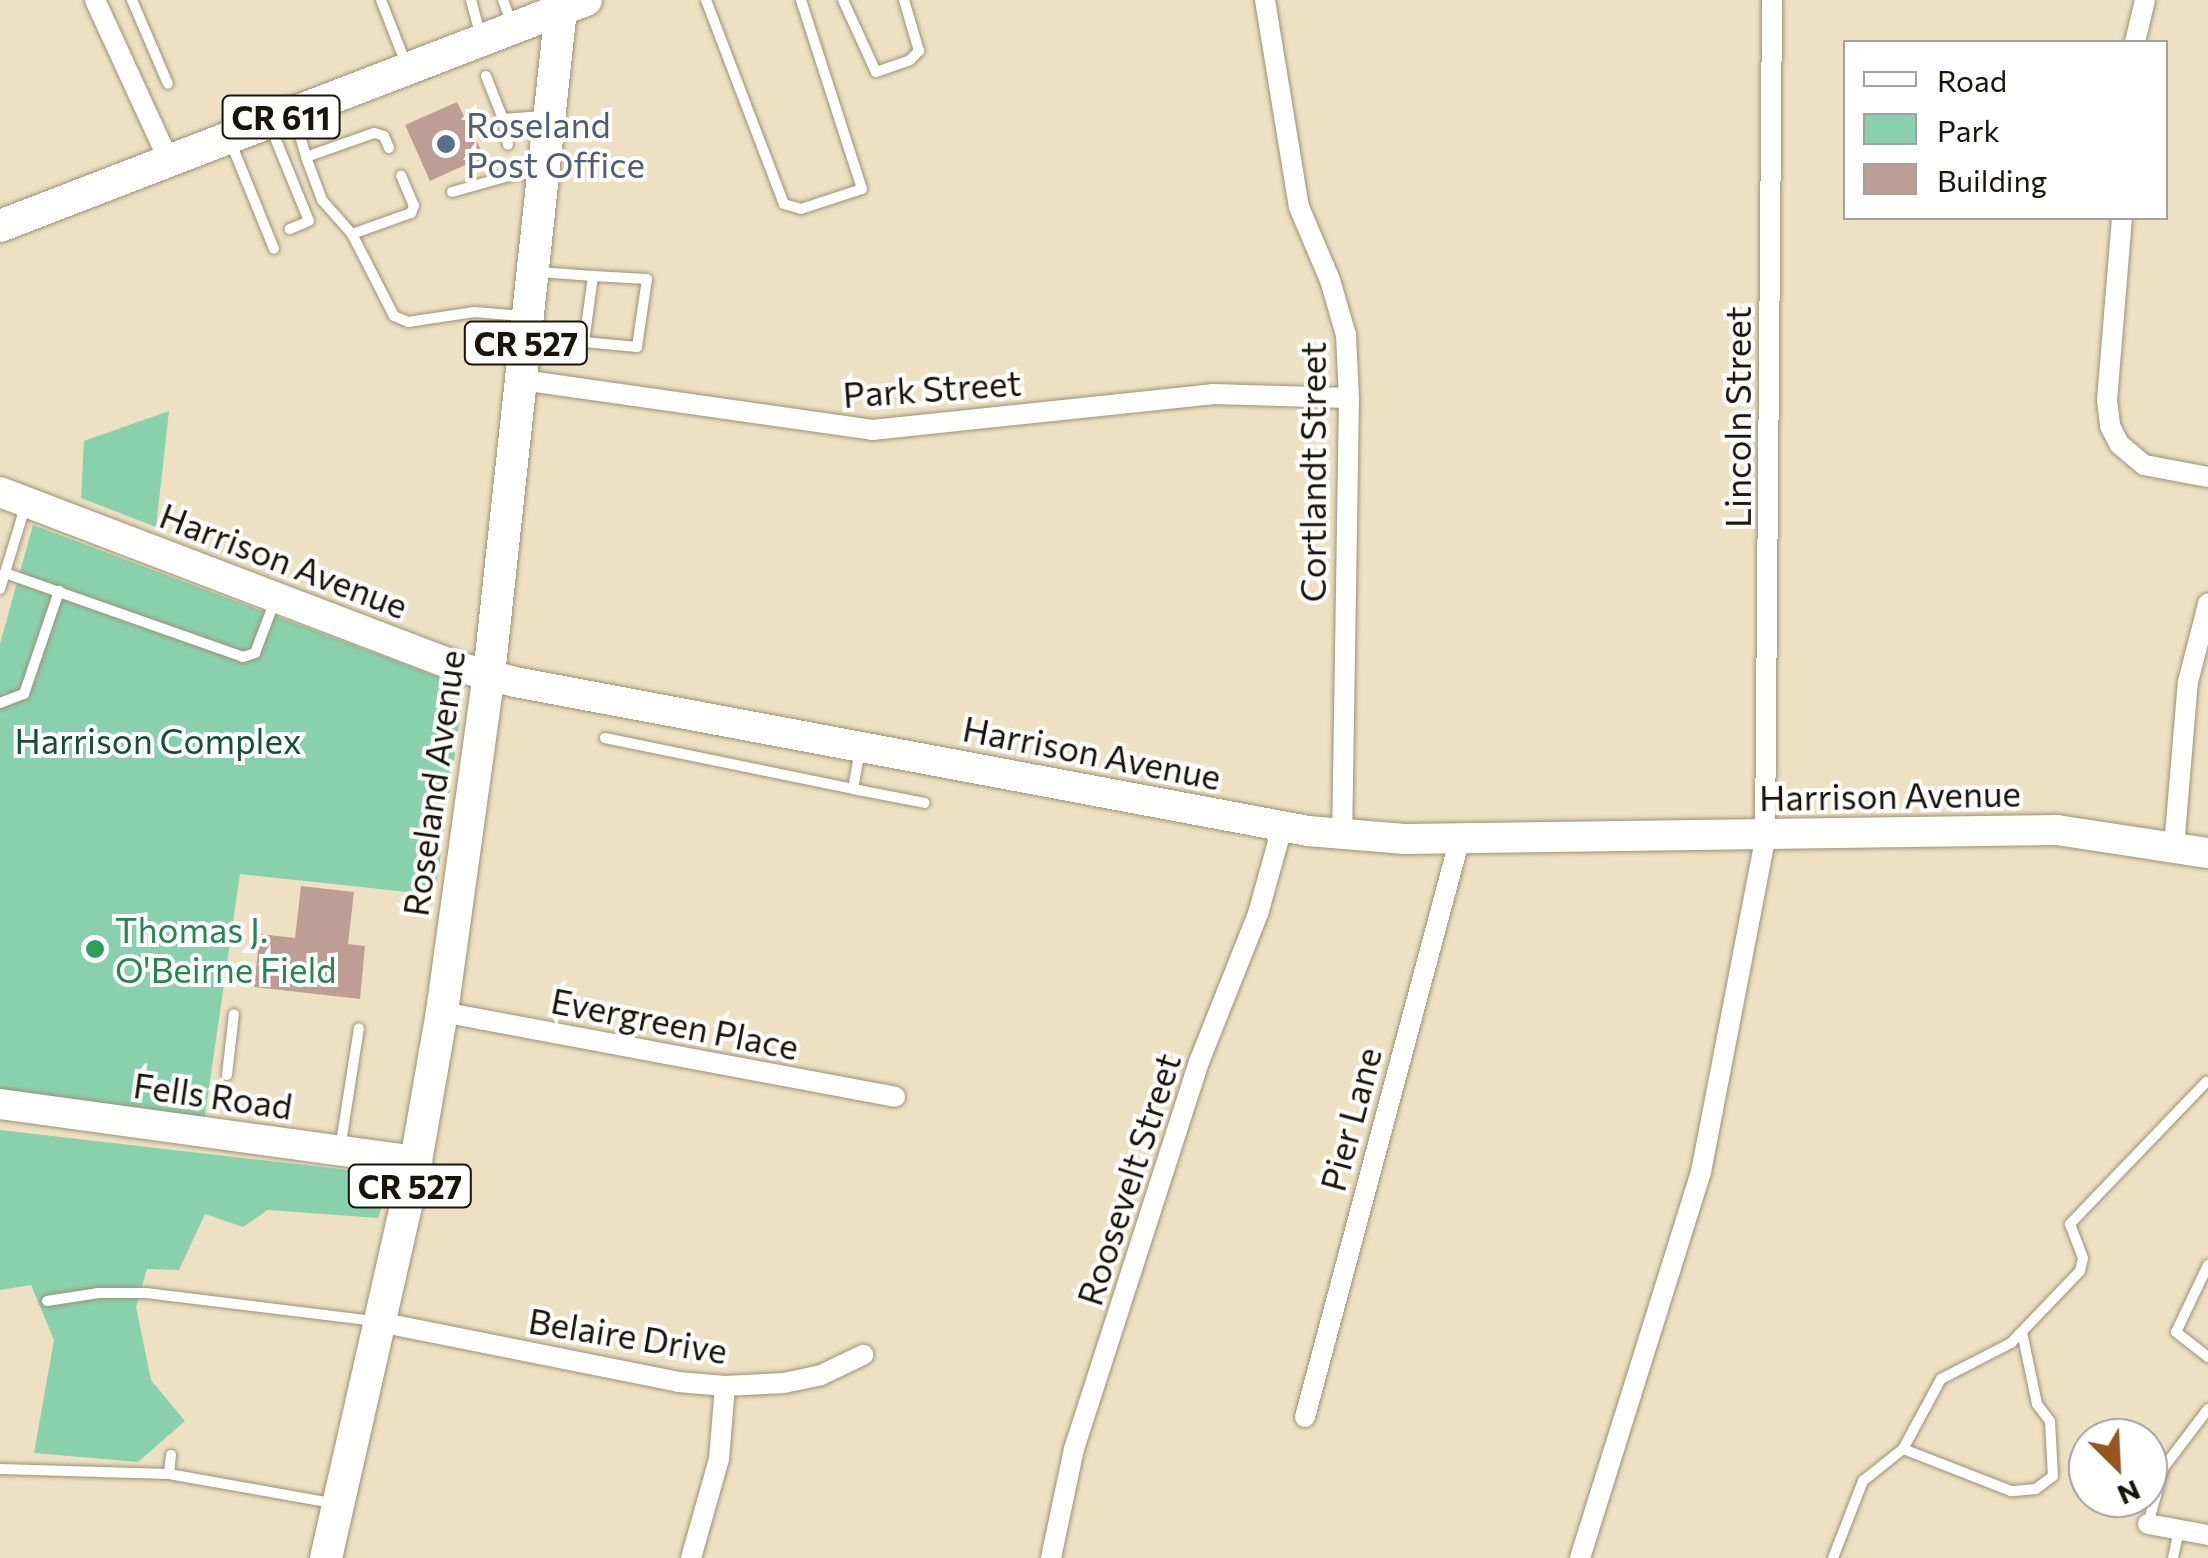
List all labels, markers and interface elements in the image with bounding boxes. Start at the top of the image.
legend [1843,40,2168,220]
text: Road [1937,61,2007,98]
road number: CR 611 [221,90,341,144]
place label: Roseland Post Office [466,103,645,185]
text: Park [1937,111,2000,148]
marker: Roseland Post Office [435,133,457,155]
text: Building [1937,161,2047,198]
street label: Lincoln Street [1716,306,1758,528]
road number: CR 527 [464,316,588,370]
street label: Cortlandt Street [1291,342,1333,602]
street label: Park Street [841,361,1023,415]
street label: Harrison Avenue [154,493,414,627]
street label: Roseland Avenue [394,647,472,919]
street label: Harrison Avenue [960,706,1224,798]
park label: Harrison Complex [14,719,302,761]
street label: Harrison Avenue [1759,772,2021,818]
place label: Thomas J. O'Beirne Field [115,908,337,990]
marker: Thomas J. O'Beirne Field [84,938,106,960]
street label: Evergreen Place [548,978,802,1068]
street label: Pier Lane [1311,1043,1389,1195]
street label: Roosevelt Street [1067,1048,1189,1310]
street label: Fells Road [131,1063,295,1127]
road number: CR 527 [348,1159,472,1213]
street label: Belaire Drive [526,1299,730,1371]
north arrow [2068,1418,2168,1518]
text: N [2113,1474,2146,1513]

